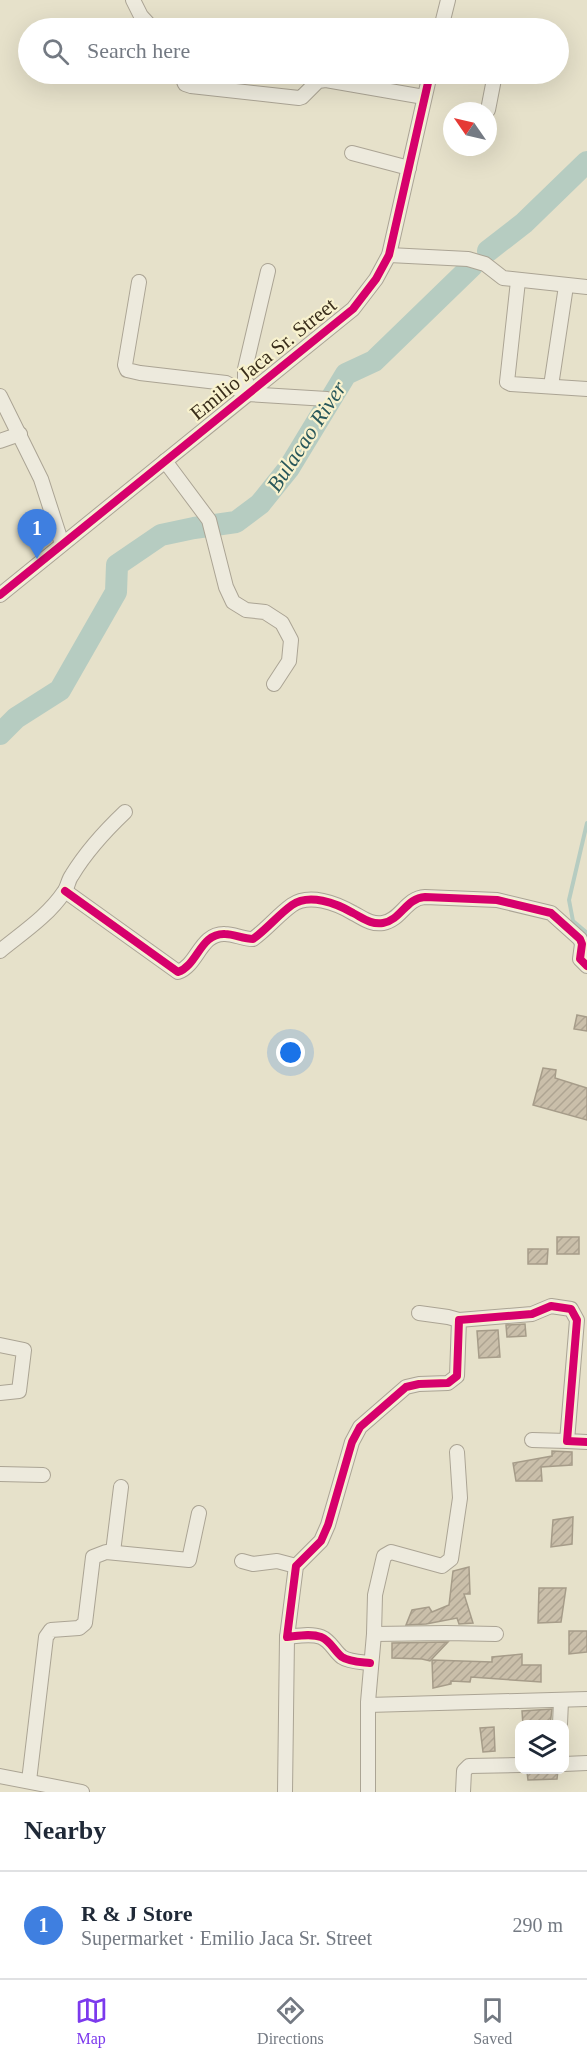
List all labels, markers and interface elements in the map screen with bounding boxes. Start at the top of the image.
search box [18,18,569,84]
icon: search [39,35,72,68]
text: Search here [87,38,190,63]
north arrow [443,102,497,156]
street label: Emilio Jaca Sr. Street [185,293,341,425]
water label: Bulacao River [261,376,352,496]
pin: 1 [18,510,57,559]
your location [276,1038,305,1067]
map controls [515,1720,569,1774]
button: layers [515,1720,569,1774]
text: Nearby [24,1816,106,1845]
text: R & J Store [81,1901,192,1926]
text: 1 [39,1914,49,1936]
text: 290 m [512,1914,563,1936]
text: Supermarket · Emilio Jaca Sr. Street [81,1927,372,1949]
tab: Map [75,1994,108,2048]
tab: Directions [257,1994,324,2048]
tab: Saved [473,1994,512,2048]

